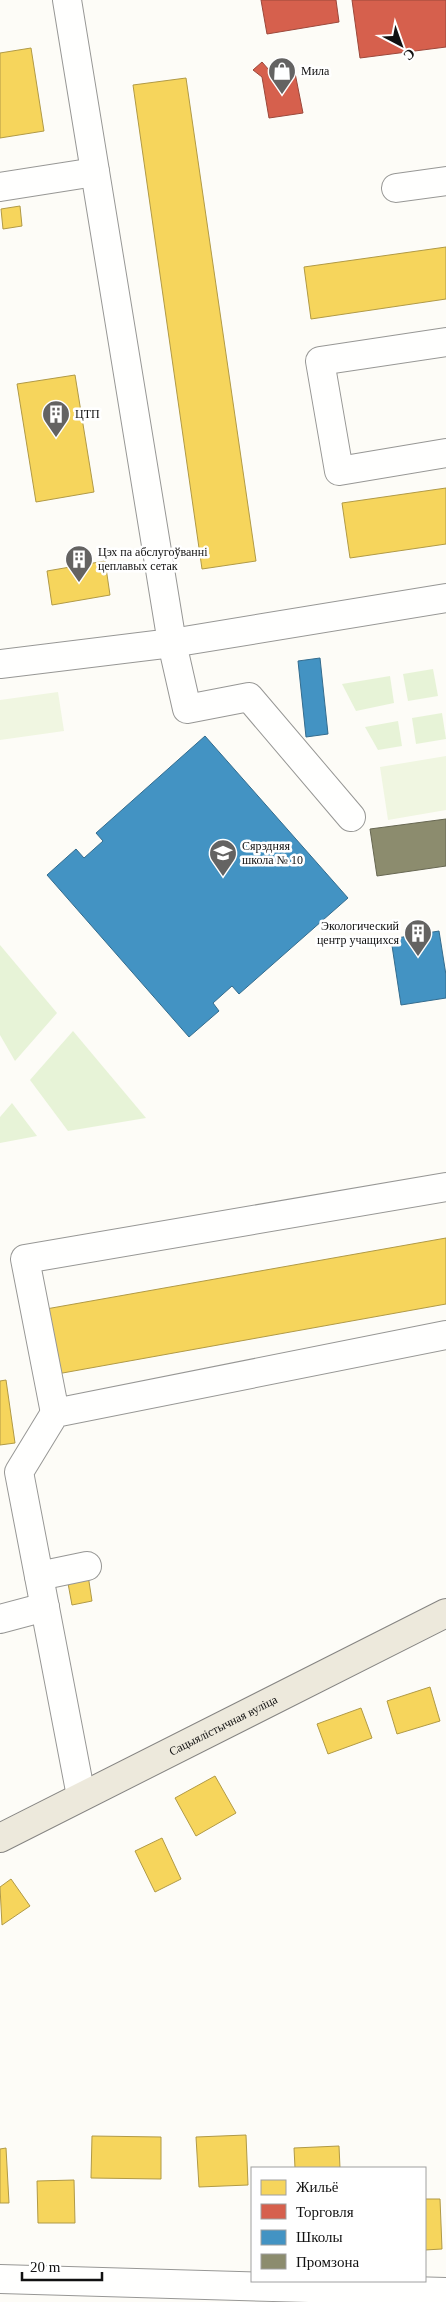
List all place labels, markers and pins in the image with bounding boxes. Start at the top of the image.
shop icon: Мила [267,56,297,95]
place label: Мила [301,64,330,78]
building icon: ЦТП [41,399,71,438]
place label: ЦТП [75,407,100,421]
building icon: Цэх па абслугоўванні цеплавых сетак [64,544,94,583]
place label: Цэх па абслугоўванні цеплавых сетак [98,545,208,573]
school or university icon: Сярэдняя школа № 10 [208,838,238,877]
place label: Сярэдняя школа № 10 [242,839,303,867]
building icon: Экологический центр учащихся [403,918,433,957]
place label: Экологический центр учащихся [317,919,400,947]

